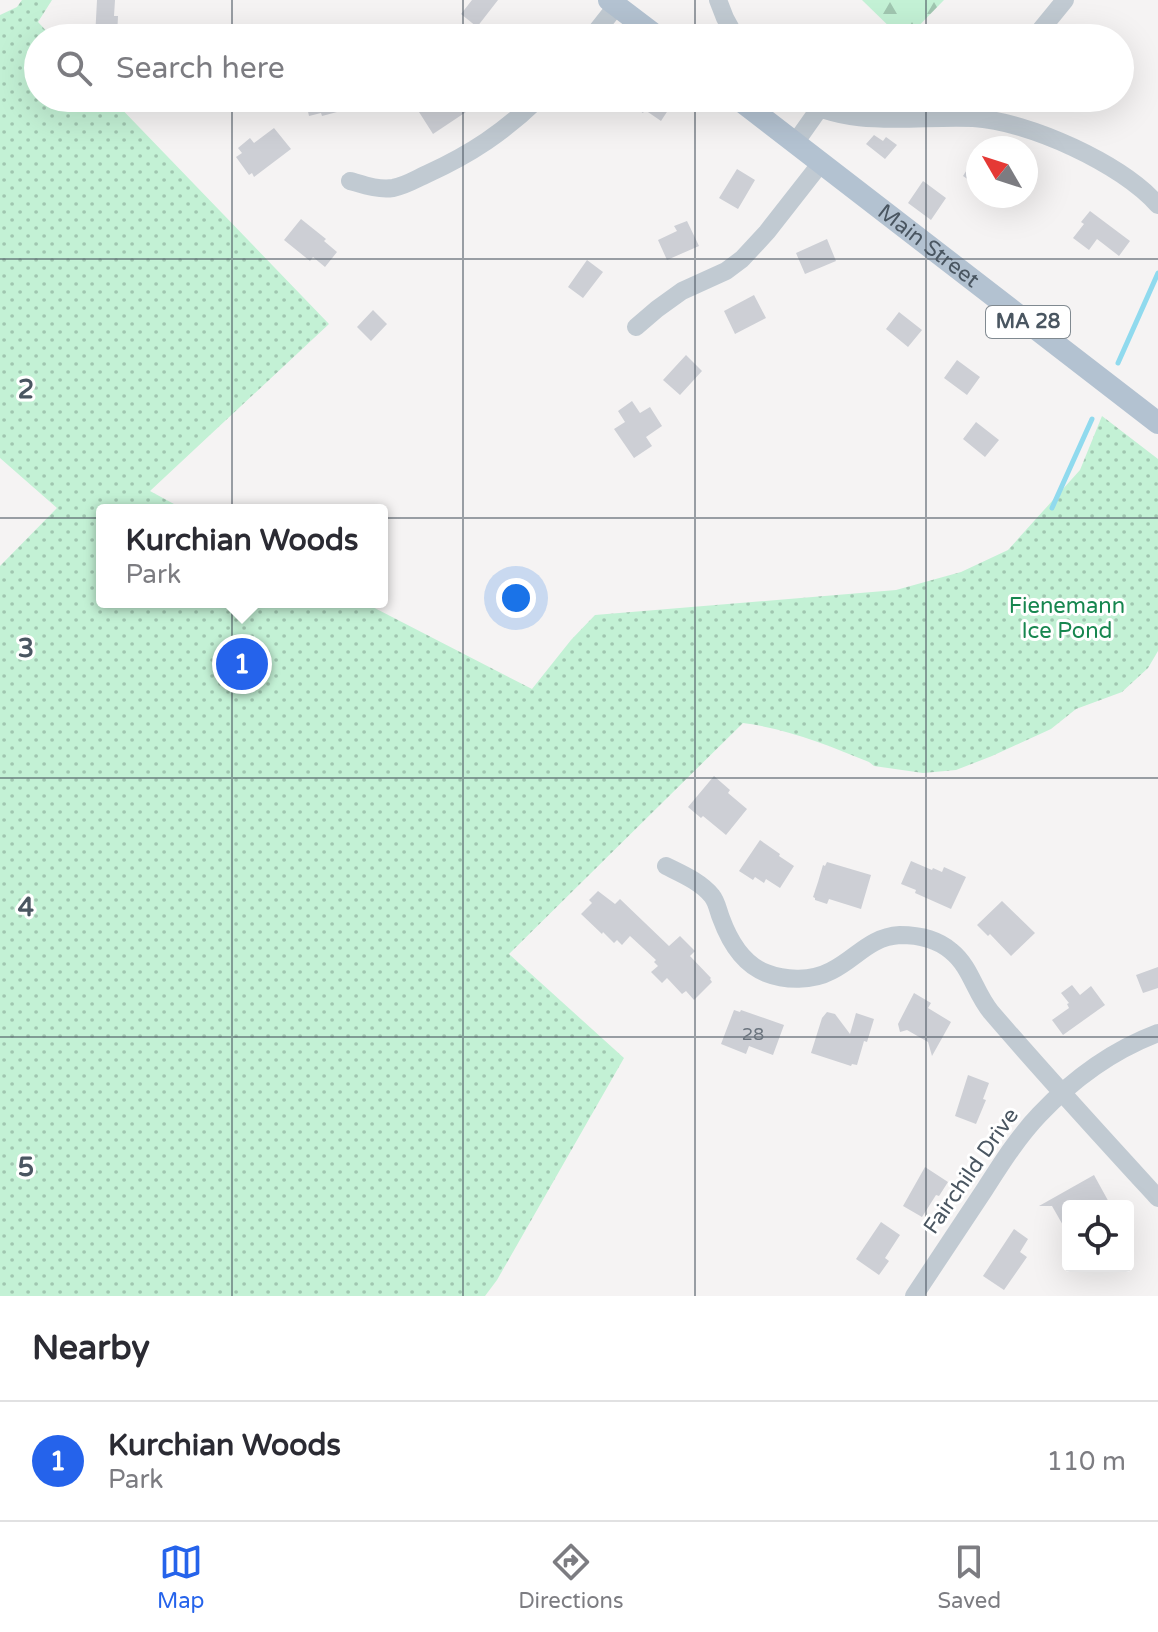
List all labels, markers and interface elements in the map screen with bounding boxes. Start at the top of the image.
search box [24,24,1134,112]
icon: search [52,46,96,90]
text: Search here [116,50,285,87]
north arrow [966,136,1038,208]
street label: Main Street [873,199,984,293]
road number: MA 28 [986,306,1070,338]
text: 2 [18,374,34,405]
popup [96,504,388,608]
text: Kurchian Woods [126,522,358,559]
text: Park [126,559,181,590]
your location [496,578,536,618]
park label: Fienemann Ice Pond [1009,593,1125,644]
text: 3 [18,633,34,664]
pin: 1 [216,634,268,694]
text: 4 [18,892,34,923]
house number: 28 [742,1023,764,1045]
street label: Fairchild Drive [918,1103,1024,1239]
text: 5 [18,1152,34,1183]
map controls [1062,1200,1134,1272]
button: locate [1062,1200,1134,1272]
text: Nearby [32,1328,150,1369]
text: Kurchian Woods [108,1427,341,1464]
text: 1 [50,1446,66,1477]
text: 110 m [1046,1446,1126,1477]
text: Park [108,1464,164,1495]
tab: Map [157,1540,204,1614]
tab: Directions [518,1540,624,1614]
tab: Saved [937,1540,1001,1614]

